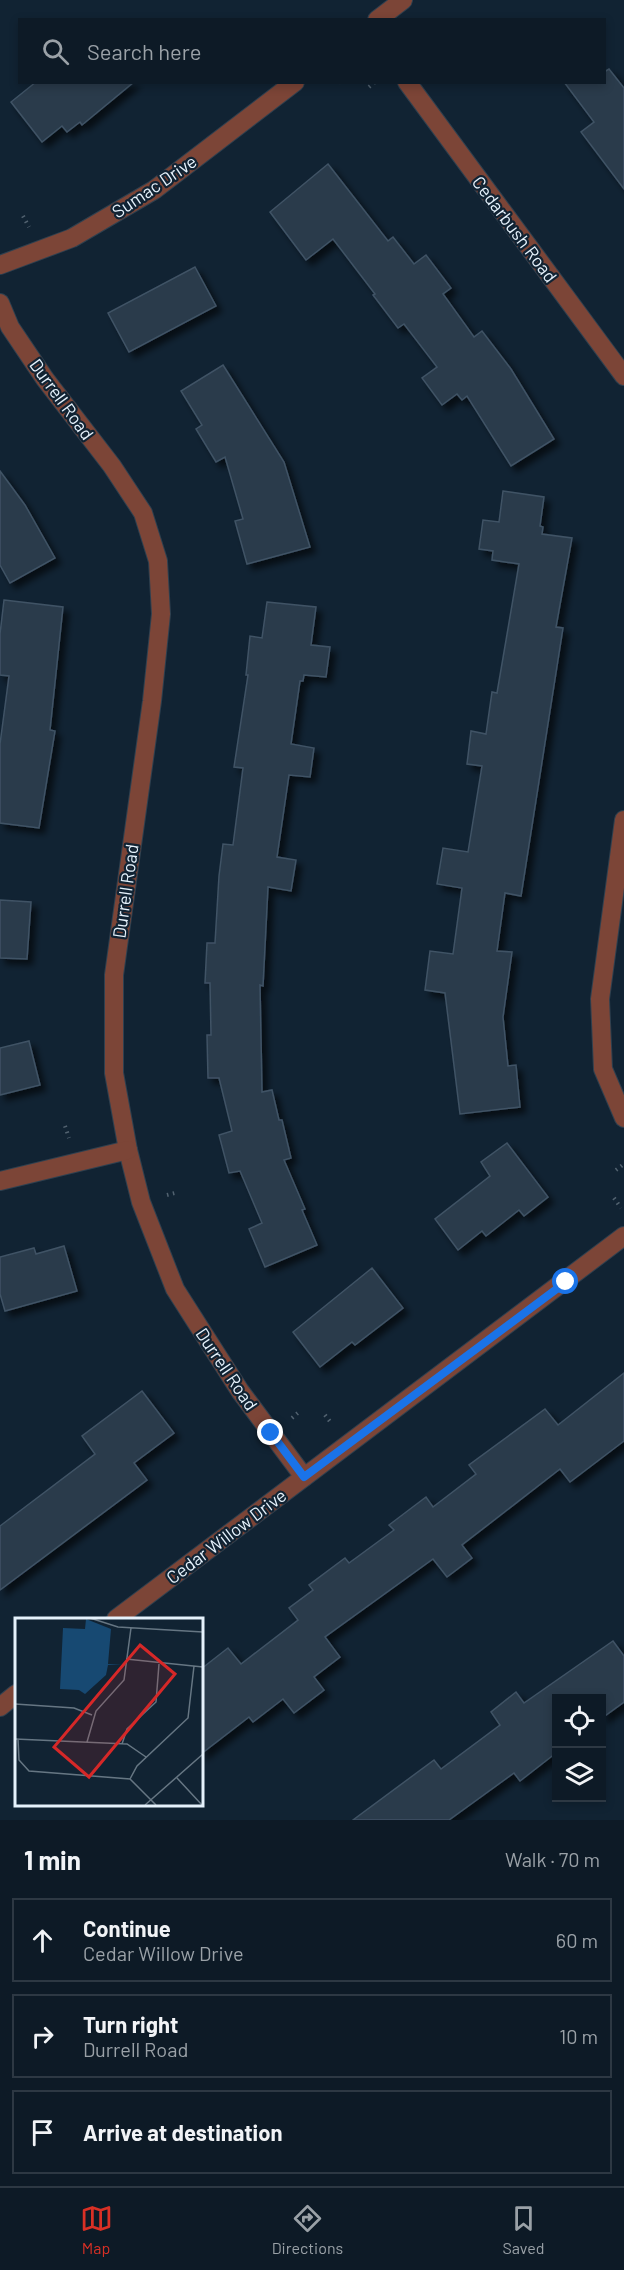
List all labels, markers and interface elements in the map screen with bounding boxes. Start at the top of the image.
search box [18,18,606,84]
icon: search [39,35,72,68]
text: Search here [87,38,201,64]
street label: Sumac Drive [108,150,200,222]
street label: Cedarbush Road [468,172,562,286]
street label: Durrell Road [25,354,99,444]
street label: Durrell Road [108,843,142,939]
route start [552,1268,578,1294]
street label: Durrell Road [191,1324,263,1414]
route end [257,1419,283,1445]
street label: Cedar Willow Drive [162,1484,290,1588]
inset map [15,1618,202,1805]
map controls [552,1694,606,1802]
button: locate [552,1694,606,1748]
button: layers [552,1748,606,1802]
text: 1 min [24,1844,81,1875]
text: Walk · 70 m [505,1847,600,1871]
text: Continue [83,1915,171,1941]
icon: ahead [26,1924,59,1957]
text: 60 m [556,1928,598,1952]
text: Cedar Willow Drive [83,1941,244,1965]
text: Turn right [83,2011,178,2037]
icon: right [26,2020,59,2053]
text: 10 m [559,2024,598,2048]
text: Durrell Road [83,2037,188,2061]
icon: arrive [26,2116,59,2149]
text: Arrive at destination [83,2119,282,2145]
tab: Map [80,2202,113,2257]
tab: Directions [272,2202,343,2257]
tab: Saved [502,2202,544,2257]

